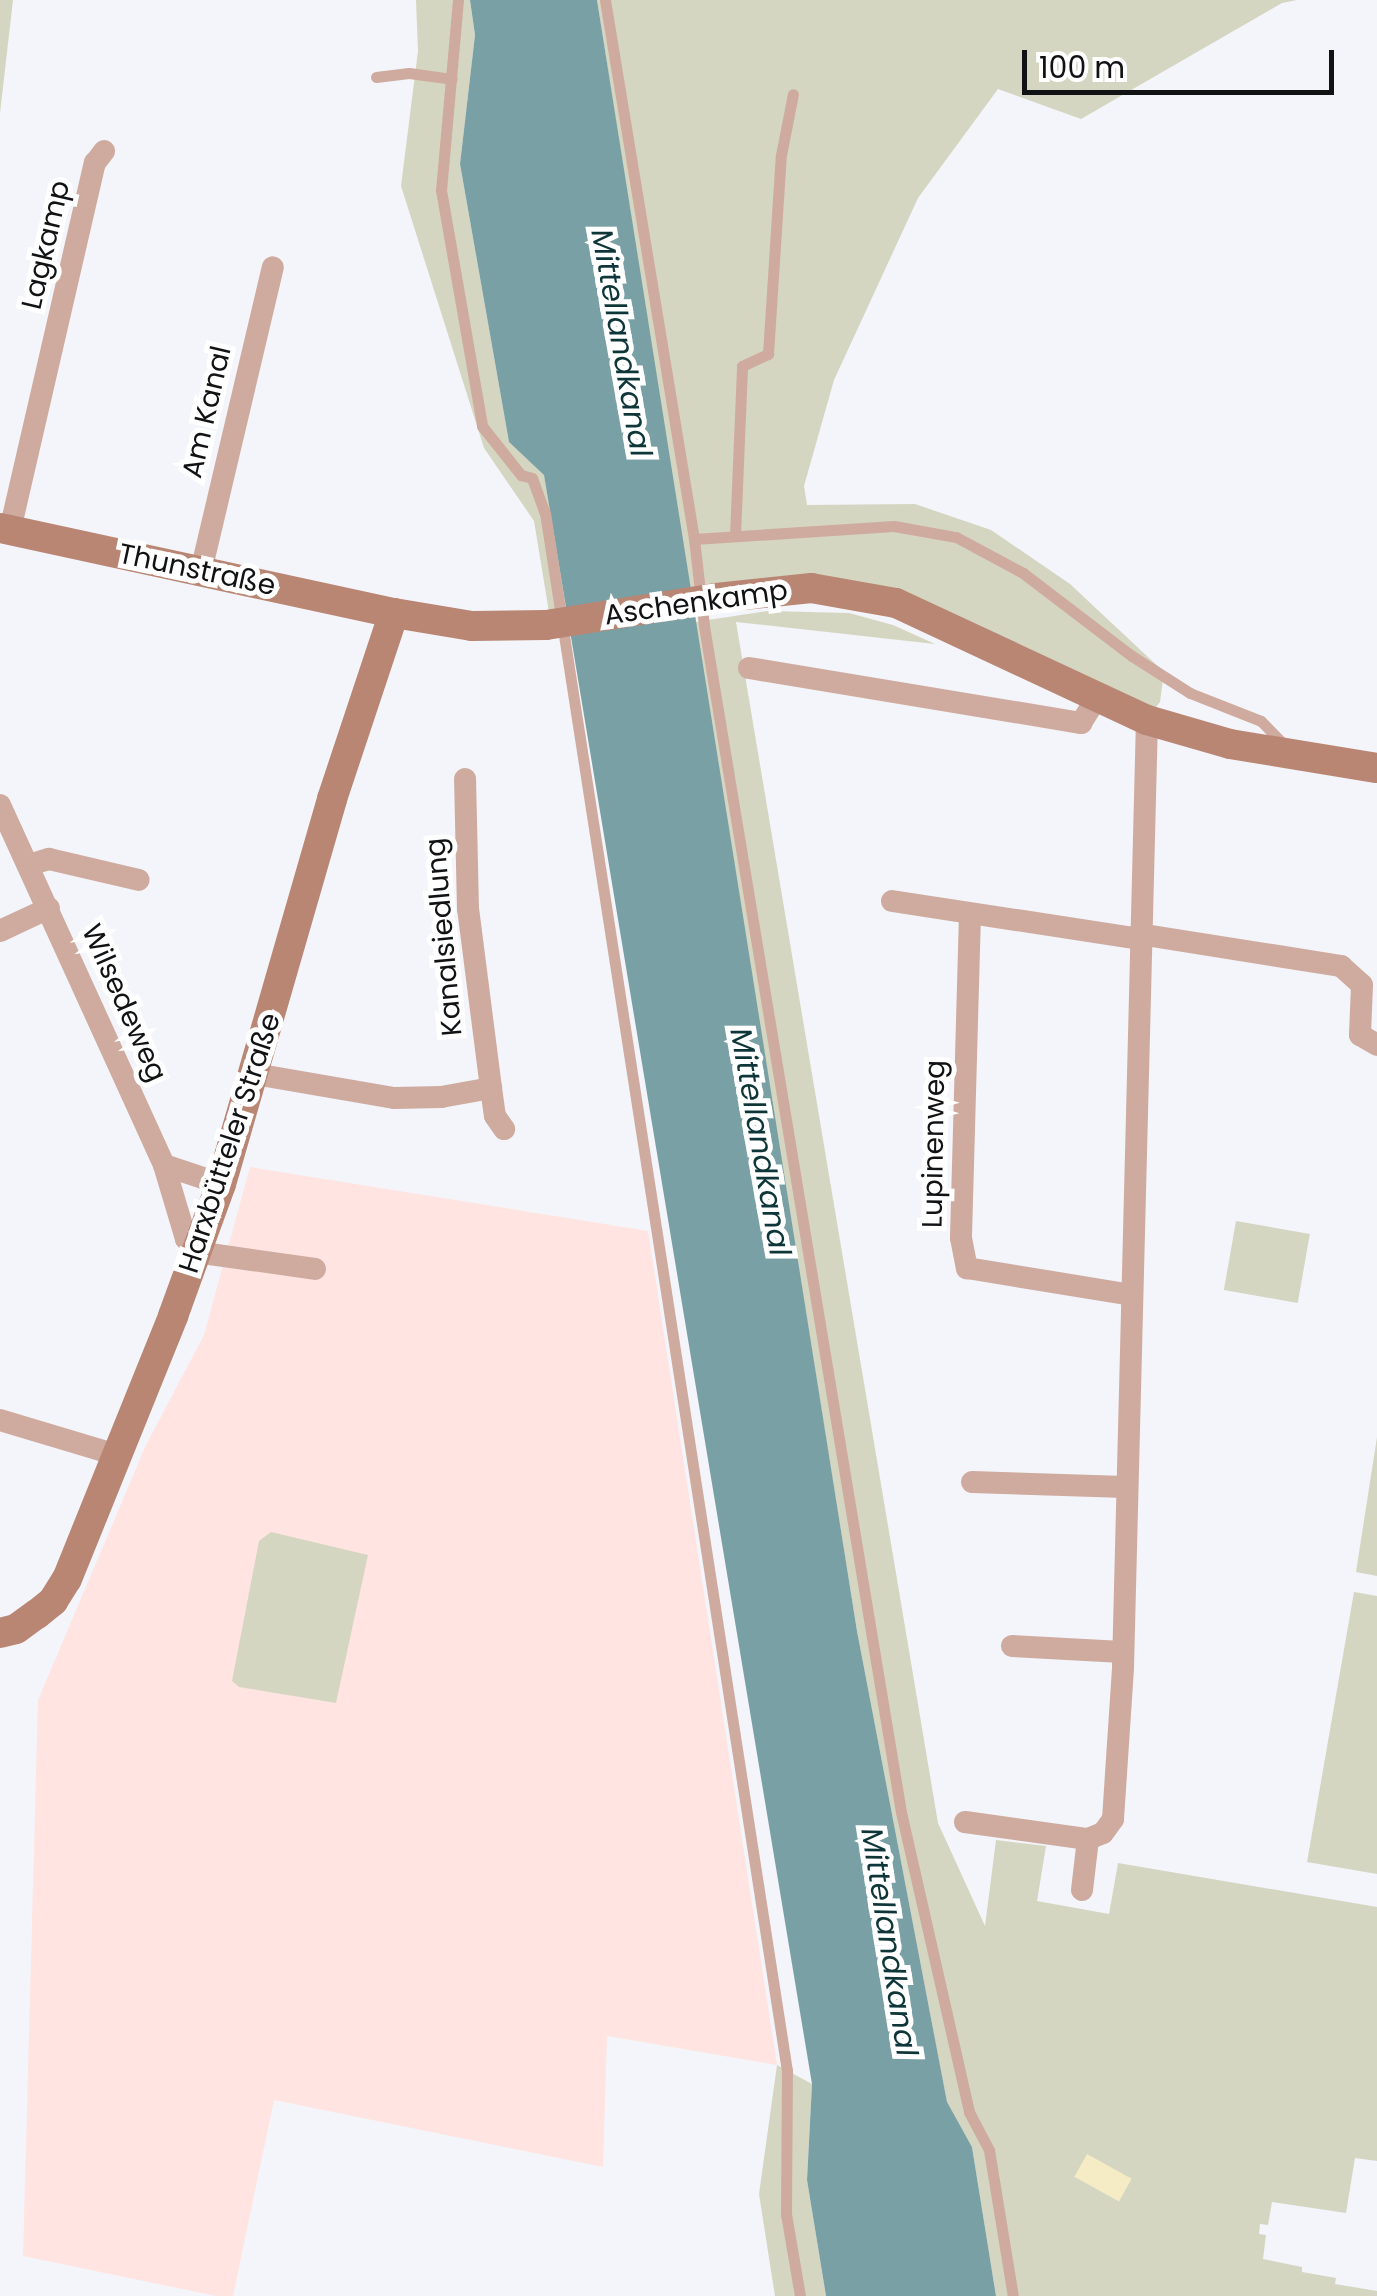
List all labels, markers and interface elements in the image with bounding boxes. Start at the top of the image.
scale bar [1027,30,1340,92]
text: 100 m [1039,46,1125,89]
street label: Lagkamp [15,177,77,313]
water label: Mittellandkanal [583,226,659,460]
street label: Am Kanal [175,343,239,481]
street label: Thunstraße [115,537,279,603]
street label: Aschenkamp [602,574,790,632]
street label: Kanalsiedlung [419,836,469,1038]
street label: Wilsedeweg [74,919,174,1087]
street label: Harxbütteler Straße [172,1009,288,1277]
water label: Mittellandkanal [722,1025,798,1259]
street label: Lupinenweg [916,1060,952,1228]
water label: Mittellandkanal [853,1825,925,2059]

